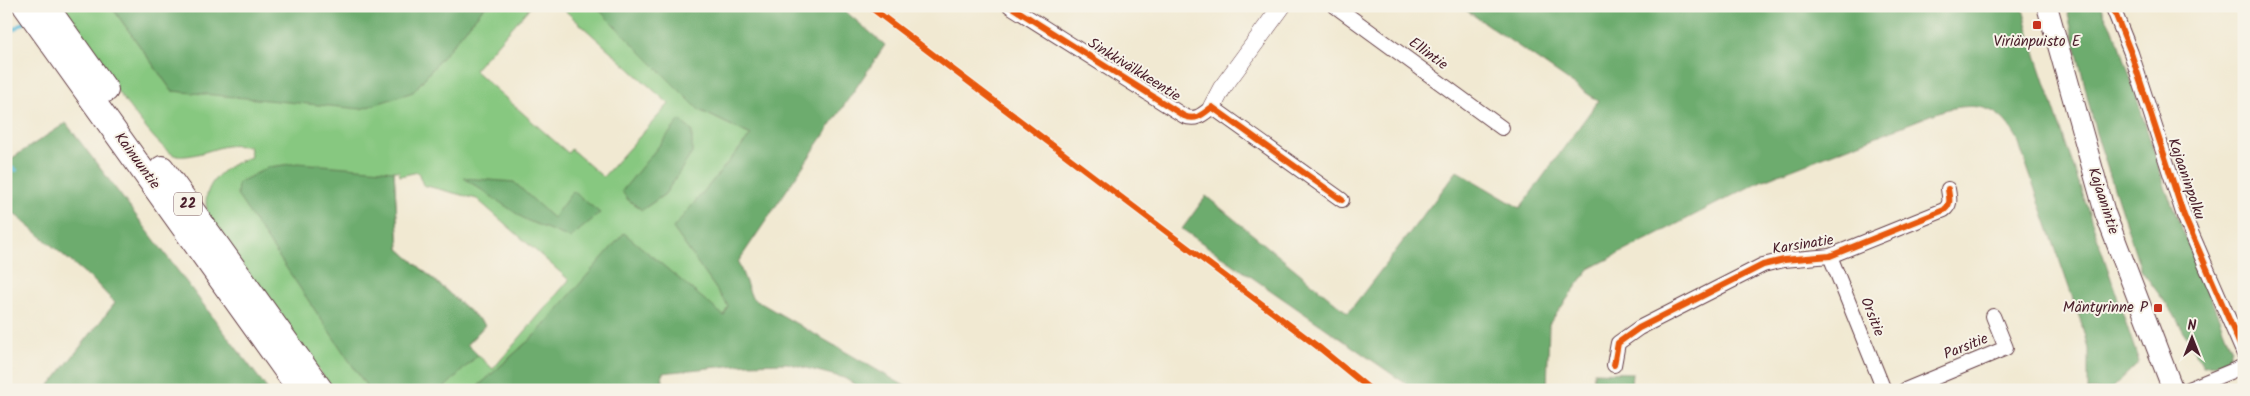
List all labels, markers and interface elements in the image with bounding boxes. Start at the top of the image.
marker: Viriänpuisto E [2031,19,2043,31]
place label: Viriänpuisto E [1994,30,2082,54]
street label: Ellintie [1403,31,1453,77]
street label: Sinkkivälkkeentie [1083,32,1185,108]
street label: Kainuuntie [108,127,166,195]
street label: Kajaaninpolku [2161,135,2211,223]
street label: Kajaanintie [2081,164,2125,238]
road number: 22 [174,192,202,215]
street label: Karsinatie [1771,228,1836,262]
street label: Orsitie [1853,294,1891,340]
place label: Mäntyrinne P [2063,296,2149,320]
marker: Mäntyrinne P [2152,302,2164,314]
north arrow [2168,314,2218,364]
text: N [2188,315,2197,337]
street label: Parsitie [1940,327,1992,367]

